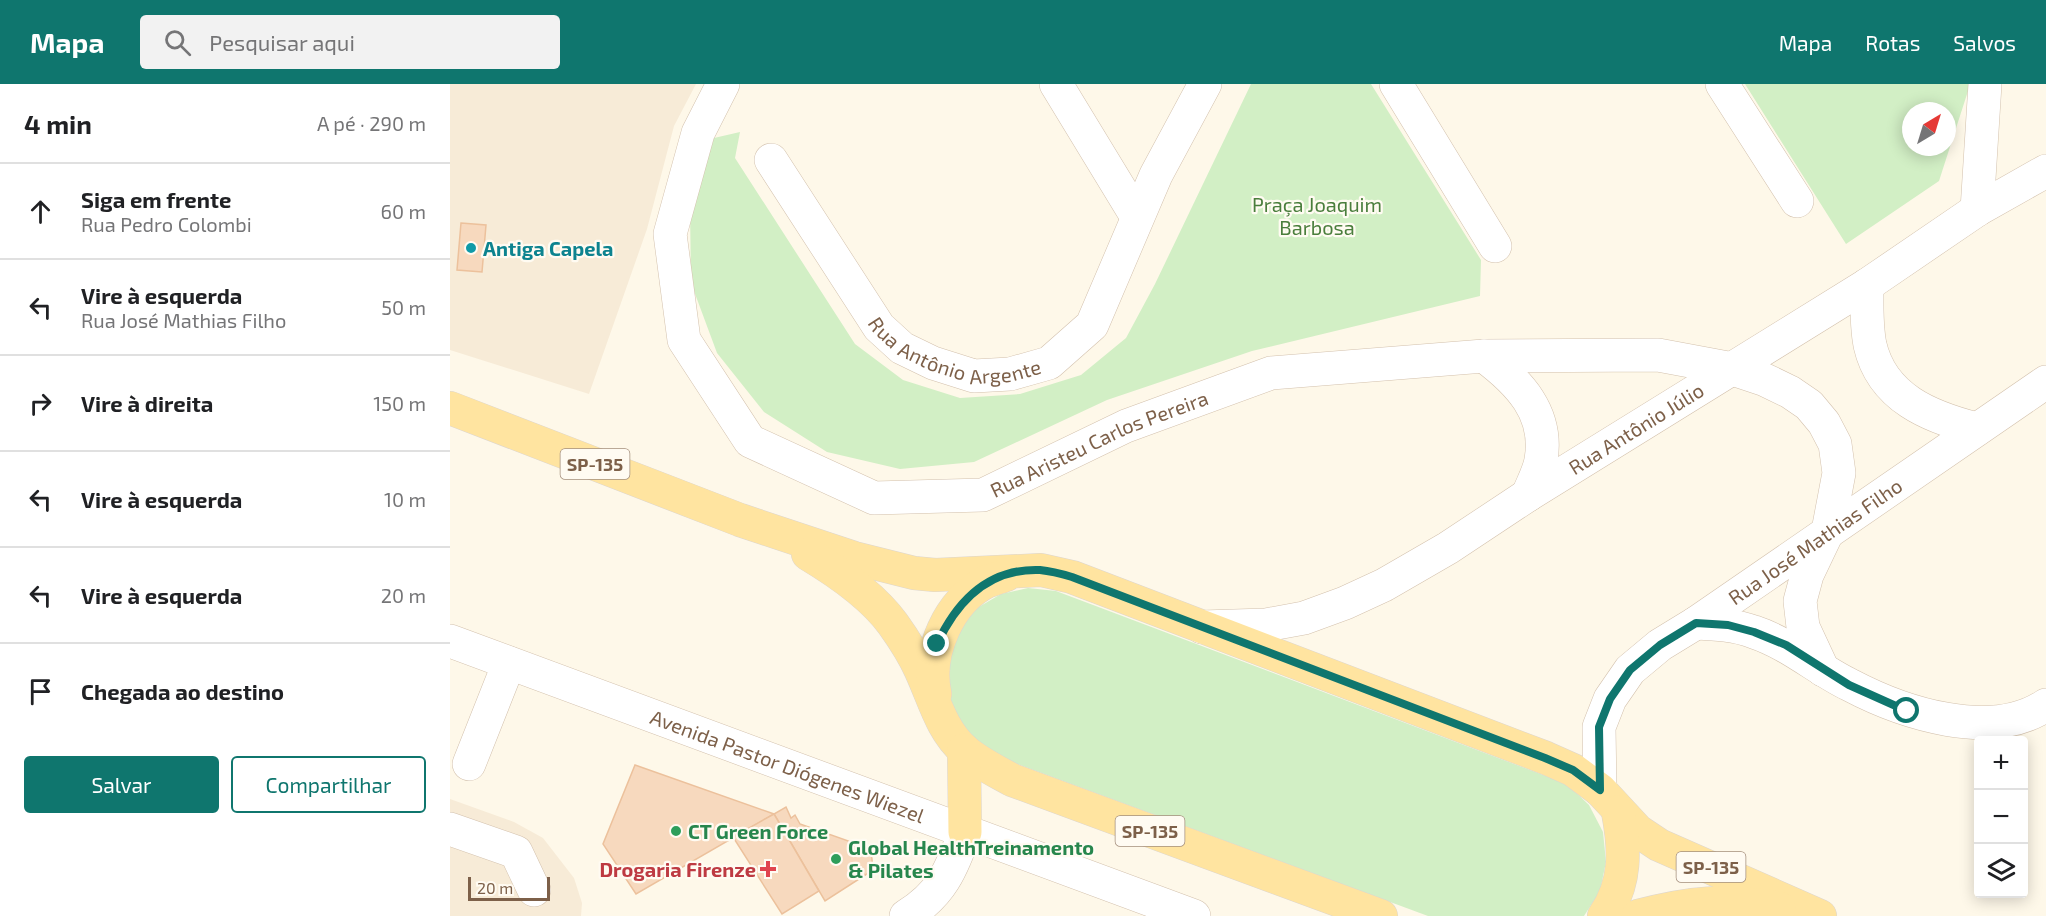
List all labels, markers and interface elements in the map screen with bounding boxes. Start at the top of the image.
search box [140,15,560,69]
text: Mapa [30,25,104,59]
icon: search [161,26,194,59]
text: Pesquisar aqui [209,29,355,55]
text: Mapa [1779,30,1832,55]
text: Rotas [1865,30,1920,55]
text: Salvos [1953,30,2016,55]
north arrow [1902,102,1956,156]
text: 4 min [24,108,92,139]
text: A pé · 290 m [317,111,426,135]
text: Siga em frente [81,186,231,212]
park label: Praça Joaquim Barbosa [1252,192,1382,239]
icon: ahead [24,195,57,228]
text: 60 m [381,199,426,223]
text: Rua Pedro Colombi [81,212,252,236]
place label: Antiga Capela [483,236,613,260]
marker: Antiga Capela [464,241,478,255]
text: Vire à esquerda [81,282,242,308]
icon: left [24,291,57,324]
text: 50 m [381,295,426,319]
text: Rua José Mathias Filho [81,308,286,332]
street label: Rua Antônio Argente [864,312,1044,388]
street label: Rua Antônio Júlio [1564,377,1708,479]
street label: Rua Aristeu Carlos Pereira [986,385,1211,502]
icon: right [24,387,57,420]
text: Vire à direita [81,390,213,416]
text: 150 m [373,391,426,415]
road number: SP-135 [560,449,630,479]
street label: Rua José Mathias Filho [1724,473,1906,609]
icon: left [24,483,57,516]
text: Vire à esquerda [81,486,242,512]
text: 10 m [384,487,426,511]
icon: left [24,579,57,612]
text: Vire à esquerda [81,582,242,608]
text: 20 m [381,583,426,607]
route end [923,630,949,656]
icon: arrive [24,675,57,708]
text: Chegada ao destino [81,678,284,704]
route start [1893,697,1919,723]
street label: Avenida Pastor Diógenes Wiezel [647,704,928,827]
map controls [1974,736,2028,898]
button: + [1974,736,2028,790]
button: Salvar [24,756,219,813]
button: Compartilhar [231,756,426,813]
button: − [1974,790,2028,844]
road number: SP-135 [1116,816,1184,846]
place label: CT Green Force [688,819,828,843]
marker: CT Green Force [669,824,683,838]
place label: Global HealthTreinamento & Pilates [848,835,1094,882]
button: layers [1974,844,2028,898]
marker: Global HealthTreinamento & Pilates [829,852,843,866]
road number: SP-135 [1676,852,1746,882]
place label: Drogaria Firenze [599,857,756,881]
marker: Drogaria Firenze [761,862,775,876]
scale bar [468,874,550,902]
text: 20 m [477,878,513,897]

